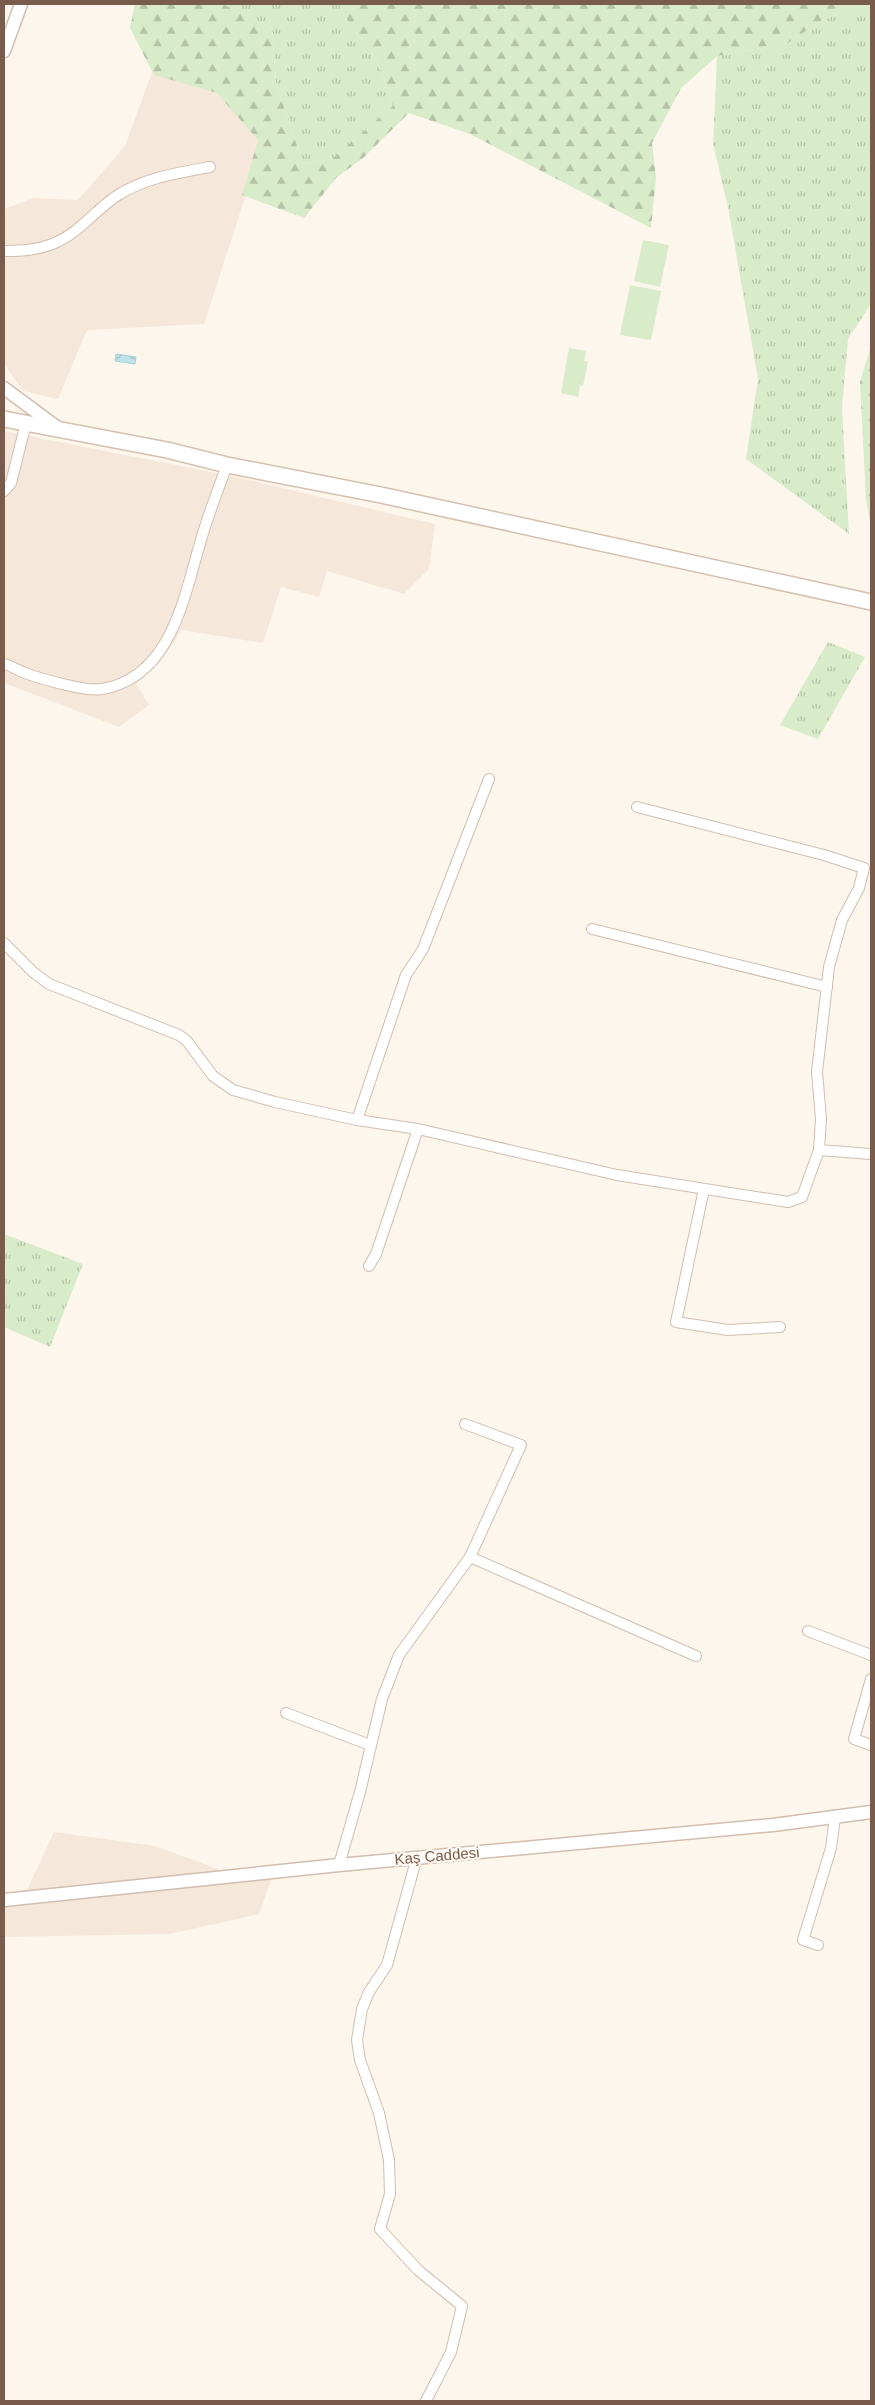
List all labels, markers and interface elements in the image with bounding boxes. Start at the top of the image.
street label: Kaş Caddesi [394,1843,480,1868]

